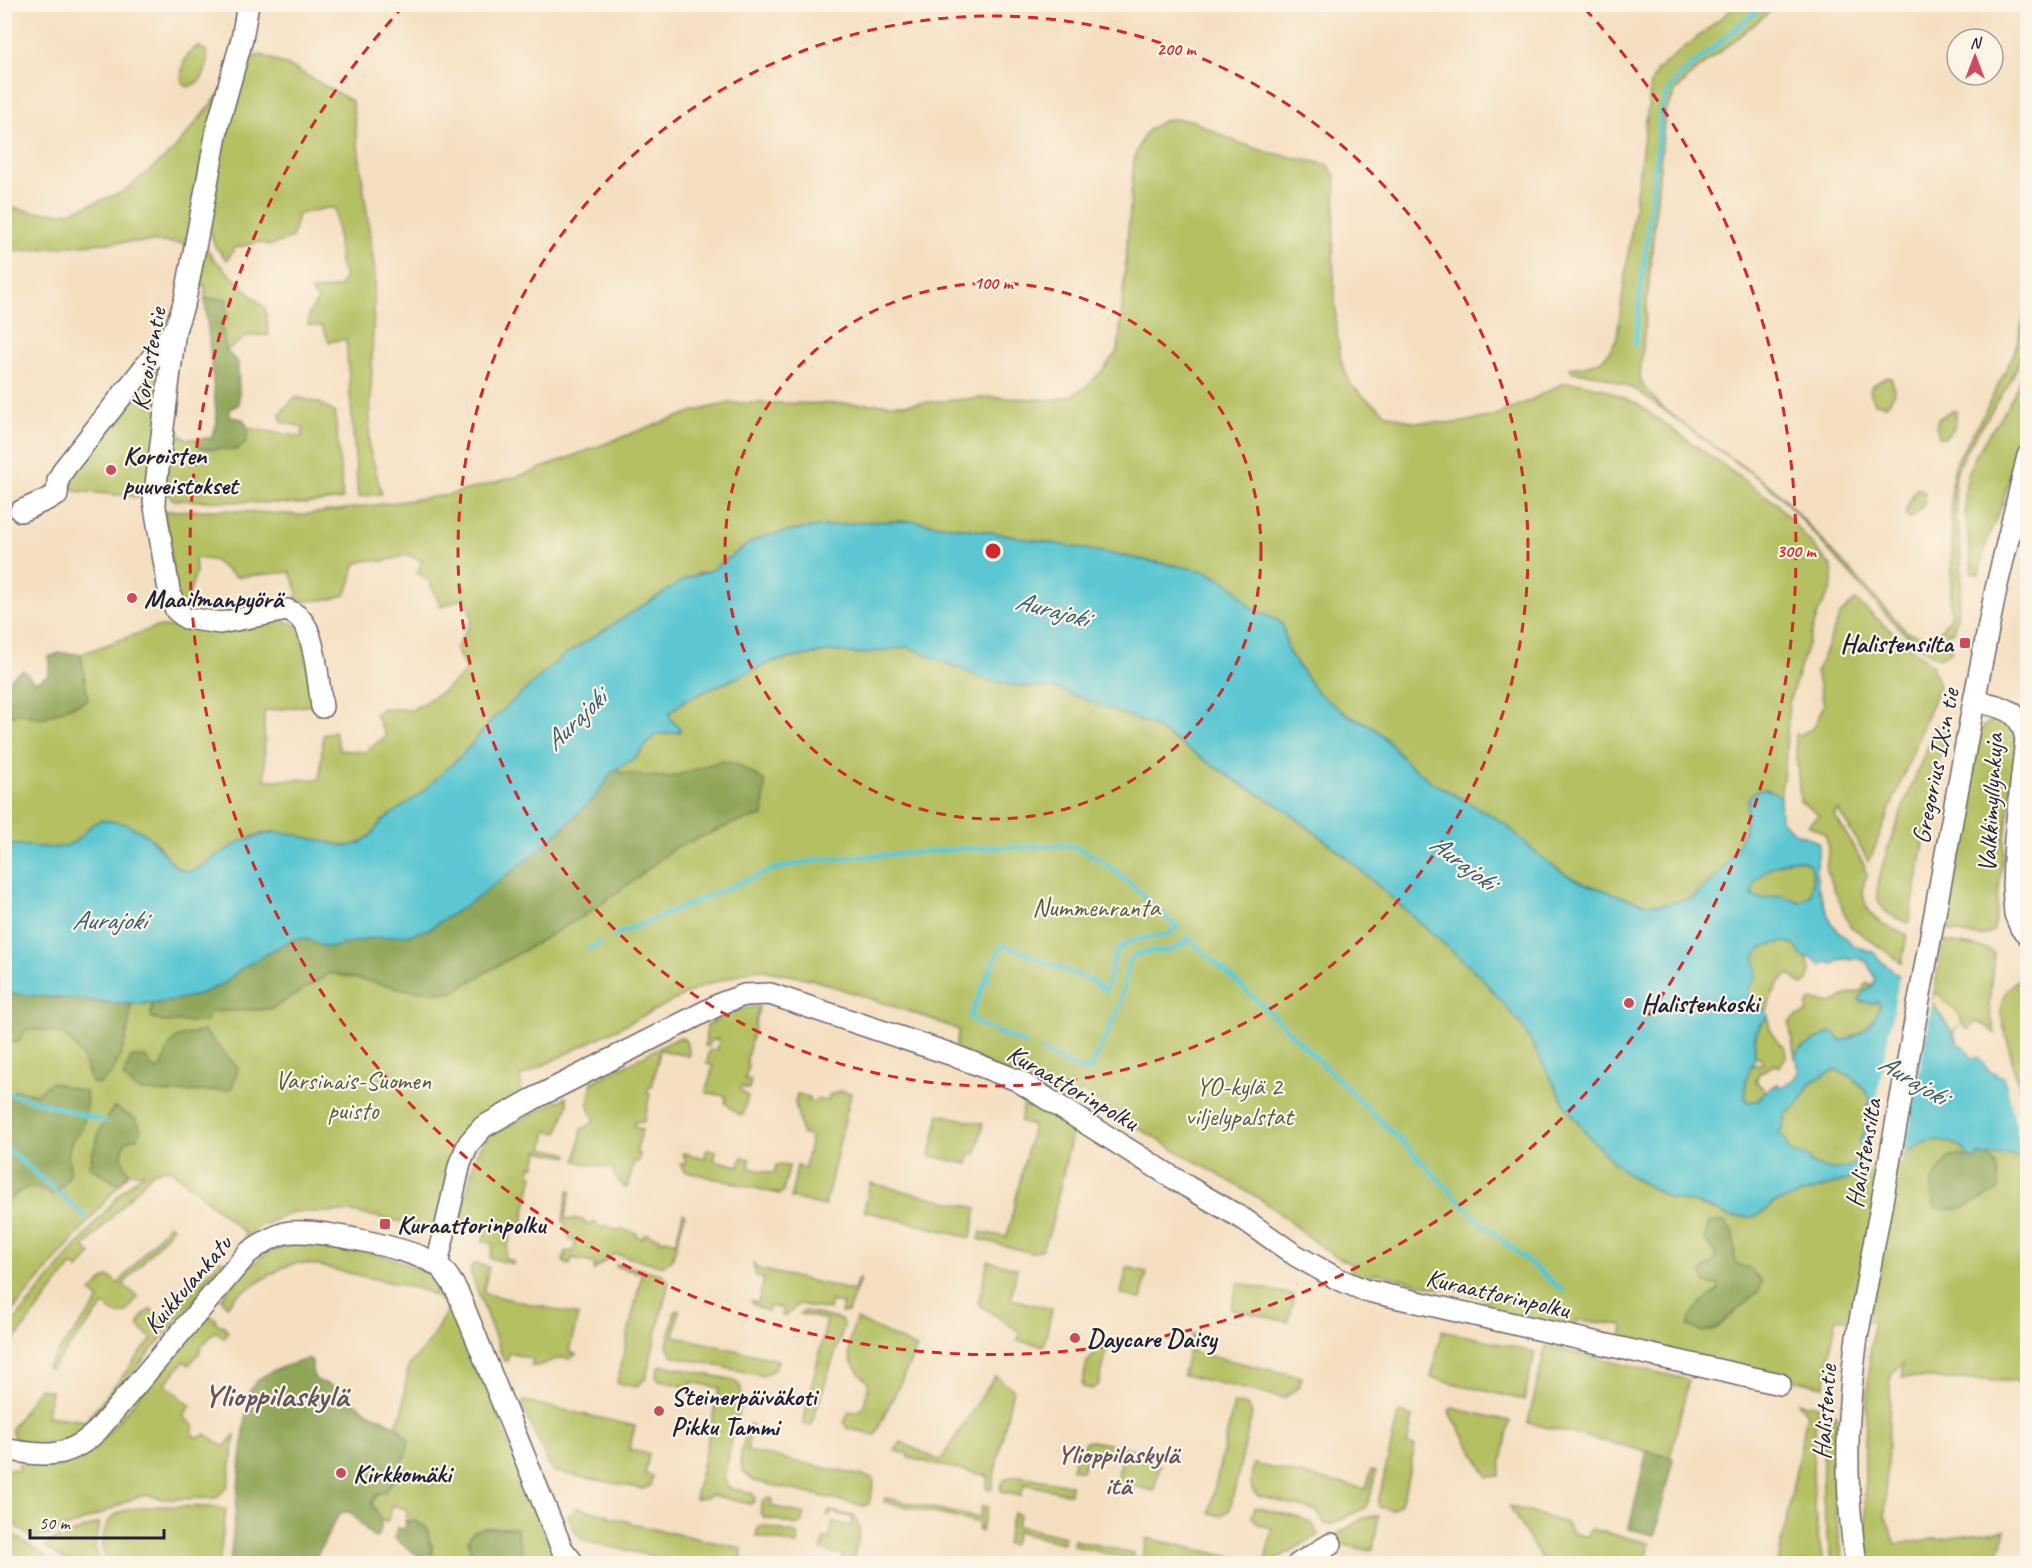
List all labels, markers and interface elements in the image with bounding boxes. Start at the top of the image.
north arrow [1945,27,2005,87]
text: N [1970,33,1983,53]
text: 200 m [1157,38,1197,60]
text: 100 m [974,272,1014,294]
street label: Koroistentie [123,304,174,413]
place label: Koroisten puuveistokset [123,439,240,502]
marker: Koroisten puuveistokset [104,463,118,477]
text: 300 m [1777,540,1817,562]
centre of rings [983,541,1003,561]
place label: Maailmanpyörä [144,582,286,615]
water label: Aurajoki [1012,583,1099,637]
marker: Maailmanpyörä [125,591,139,605]
place label: Halistensilta [1840,627,1955,660]
marker: Halistensilta [1958,636,1972,650]
water label: Aurajoki [537,677,618,758]
street label: Gregorius IX:n tie [1904,684,1967,846]
street label: Valkkimyllynkuja [1970,731,2011,873]
water label: Aurajoki [1423,826,1508,902]
park label: Nummenranta [1032,891,1161,924]
water label: Aurajoki [72,903,153,937]
place label: Halistenkoski [1641,987,1762,1020]
marker: Halistenkoski [1622,996,1636,1010]
street label: Kuraattorinpolku [1001,1037,1146,1139]
water label: Aurajoki [1873,1045,1959,1116]
park label: Varsinais-Suomen puisto [275,1064,431,1127]
park label: YO-kylä 2 viljelypalstat [1185,1070,1295,1133]
street label: Halistensilta [1838,1094,1890,1210]
place label: Kuraattorinpolku [397,1208,548,1241]
marker: Kuraattorinpolku [378,1217,392,1231]
street label: Kuikkulankatu [136,1227,240,1340]
street label: Kuraattorinpolku [1423,1261,1574,1326]
place label: Daycare Daisy [1087,1322,1219,1355]
marker: Daycare Daisy [1068,1331,1082,1345]
street label: Halistentie [1805,1362,1844,1460]
district label: Ylioppilaskylä [204,1375,351,1416]
place label: Steinerpäiväkoti Pikku Tammi [671,1380,819,1443]
marker: Steinerpäiväkoti Pikku Tammi [652,1404,666,1418]
district label: Ylioppilaskylä itä [1057,1437,1182,1502]
place label: Kirkkomäki [353,1457,455,1490]
marker: Kirkkomäki [334,1466,348,1480]
scale bar [30,1502,164,1540]
text: 50 m [39,1512,72,1534]

